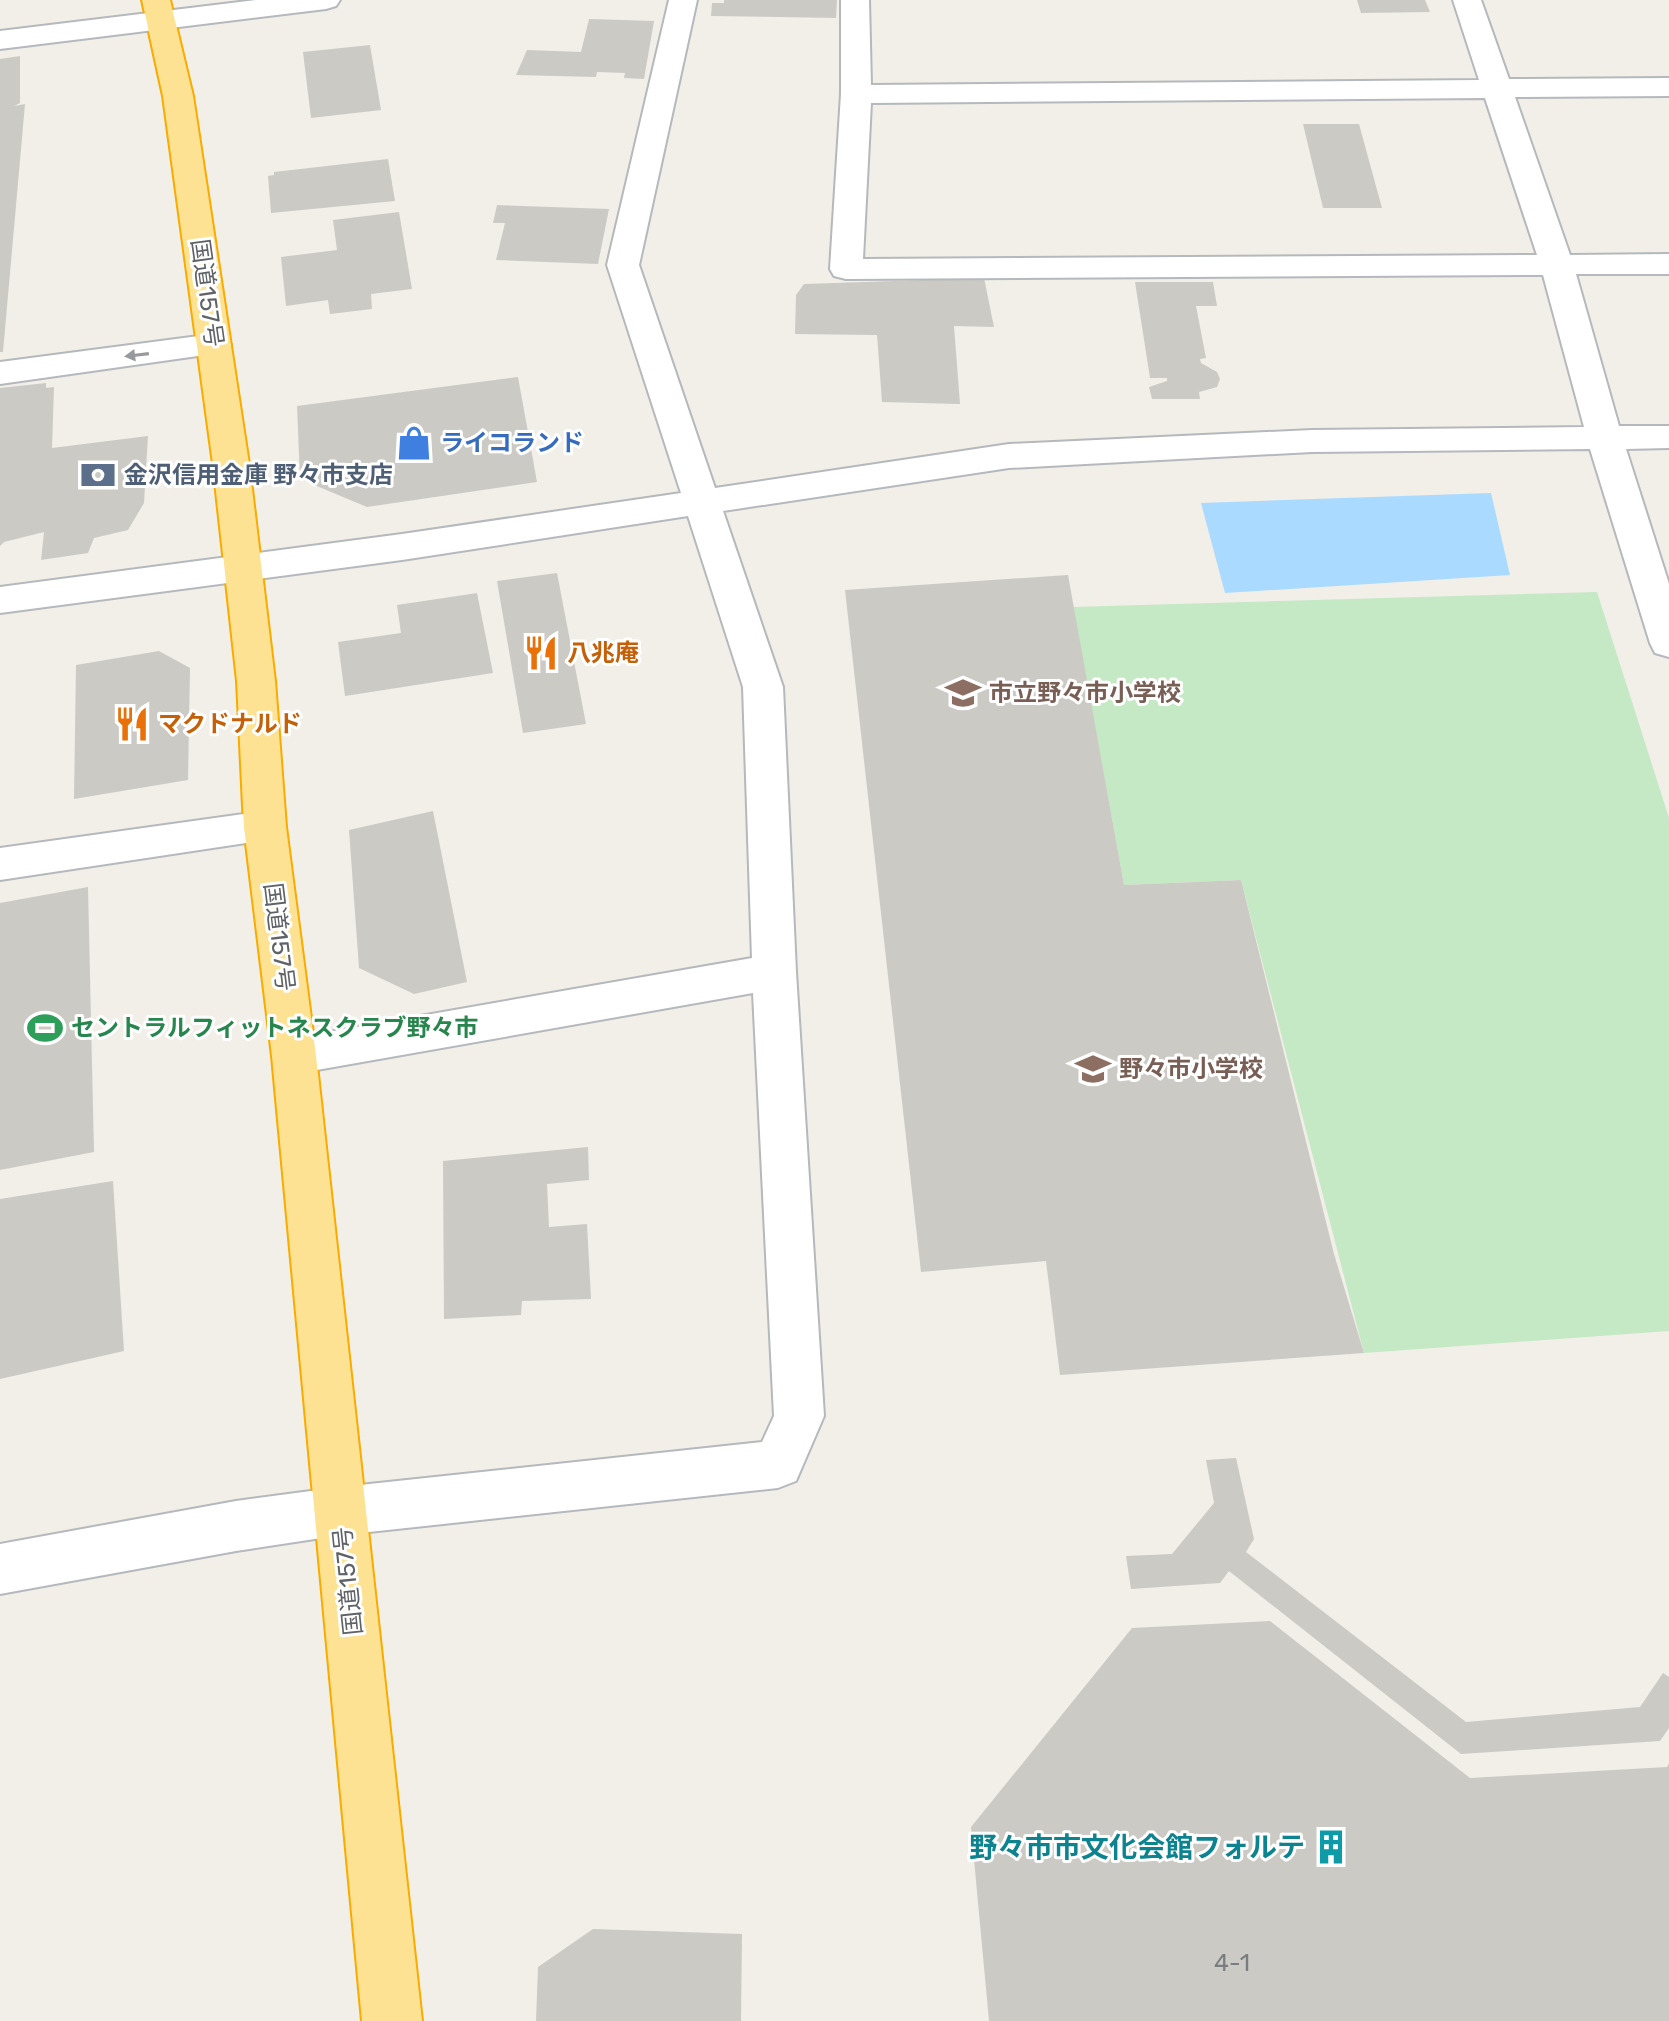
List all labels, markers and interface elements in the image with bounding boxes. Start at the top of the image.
street label: 国道157号 [186,237,228,349]
one-way arrow [124,349,149,362]
shop icon: ライコランド [395,424,433,462]
place label: ライコランド [440,429,584,457]
bank icon: 金沢信用金庫 野々市支店 [79,456,117,494]
place label: 金沢信用金庫 野々市支店 [124,461,393,489]
restaurant icon: 八兆庵 [522,634,560,672]
place label: 八兆庵 [567,639,639,667]
school or university icon: 市立野々市小学校 [944,674,982,712]
place label: 市立野々市小学校 [989,679,1181,707]
restaurant icon: マクドナルド [113,705,151,743]
place label: マクドナルド [158,710,302,738]
street label: 国道157号 [258,881,300,993]
sports icon: セントラルフィットネスクラブ野々市 [26,1009,64,1047]
place label: セントラルフィットネスクラブ野々市 [71,1014,479,1042]
school or university icon: 野々市小学校 [1074,1050,1112,1088]
place label: 野々市小学校 [1119,1055,1263,1083]
street label: 国道157号 [328,1525,368,1637]
building icon: 野々市市文化会館フォルテ [1312,1828,1350,1866]
place label: 野々市市文化会館フォルテ [969,1831,1305,1864]
house number: 4-1 [1214,1949,1250,1977]

